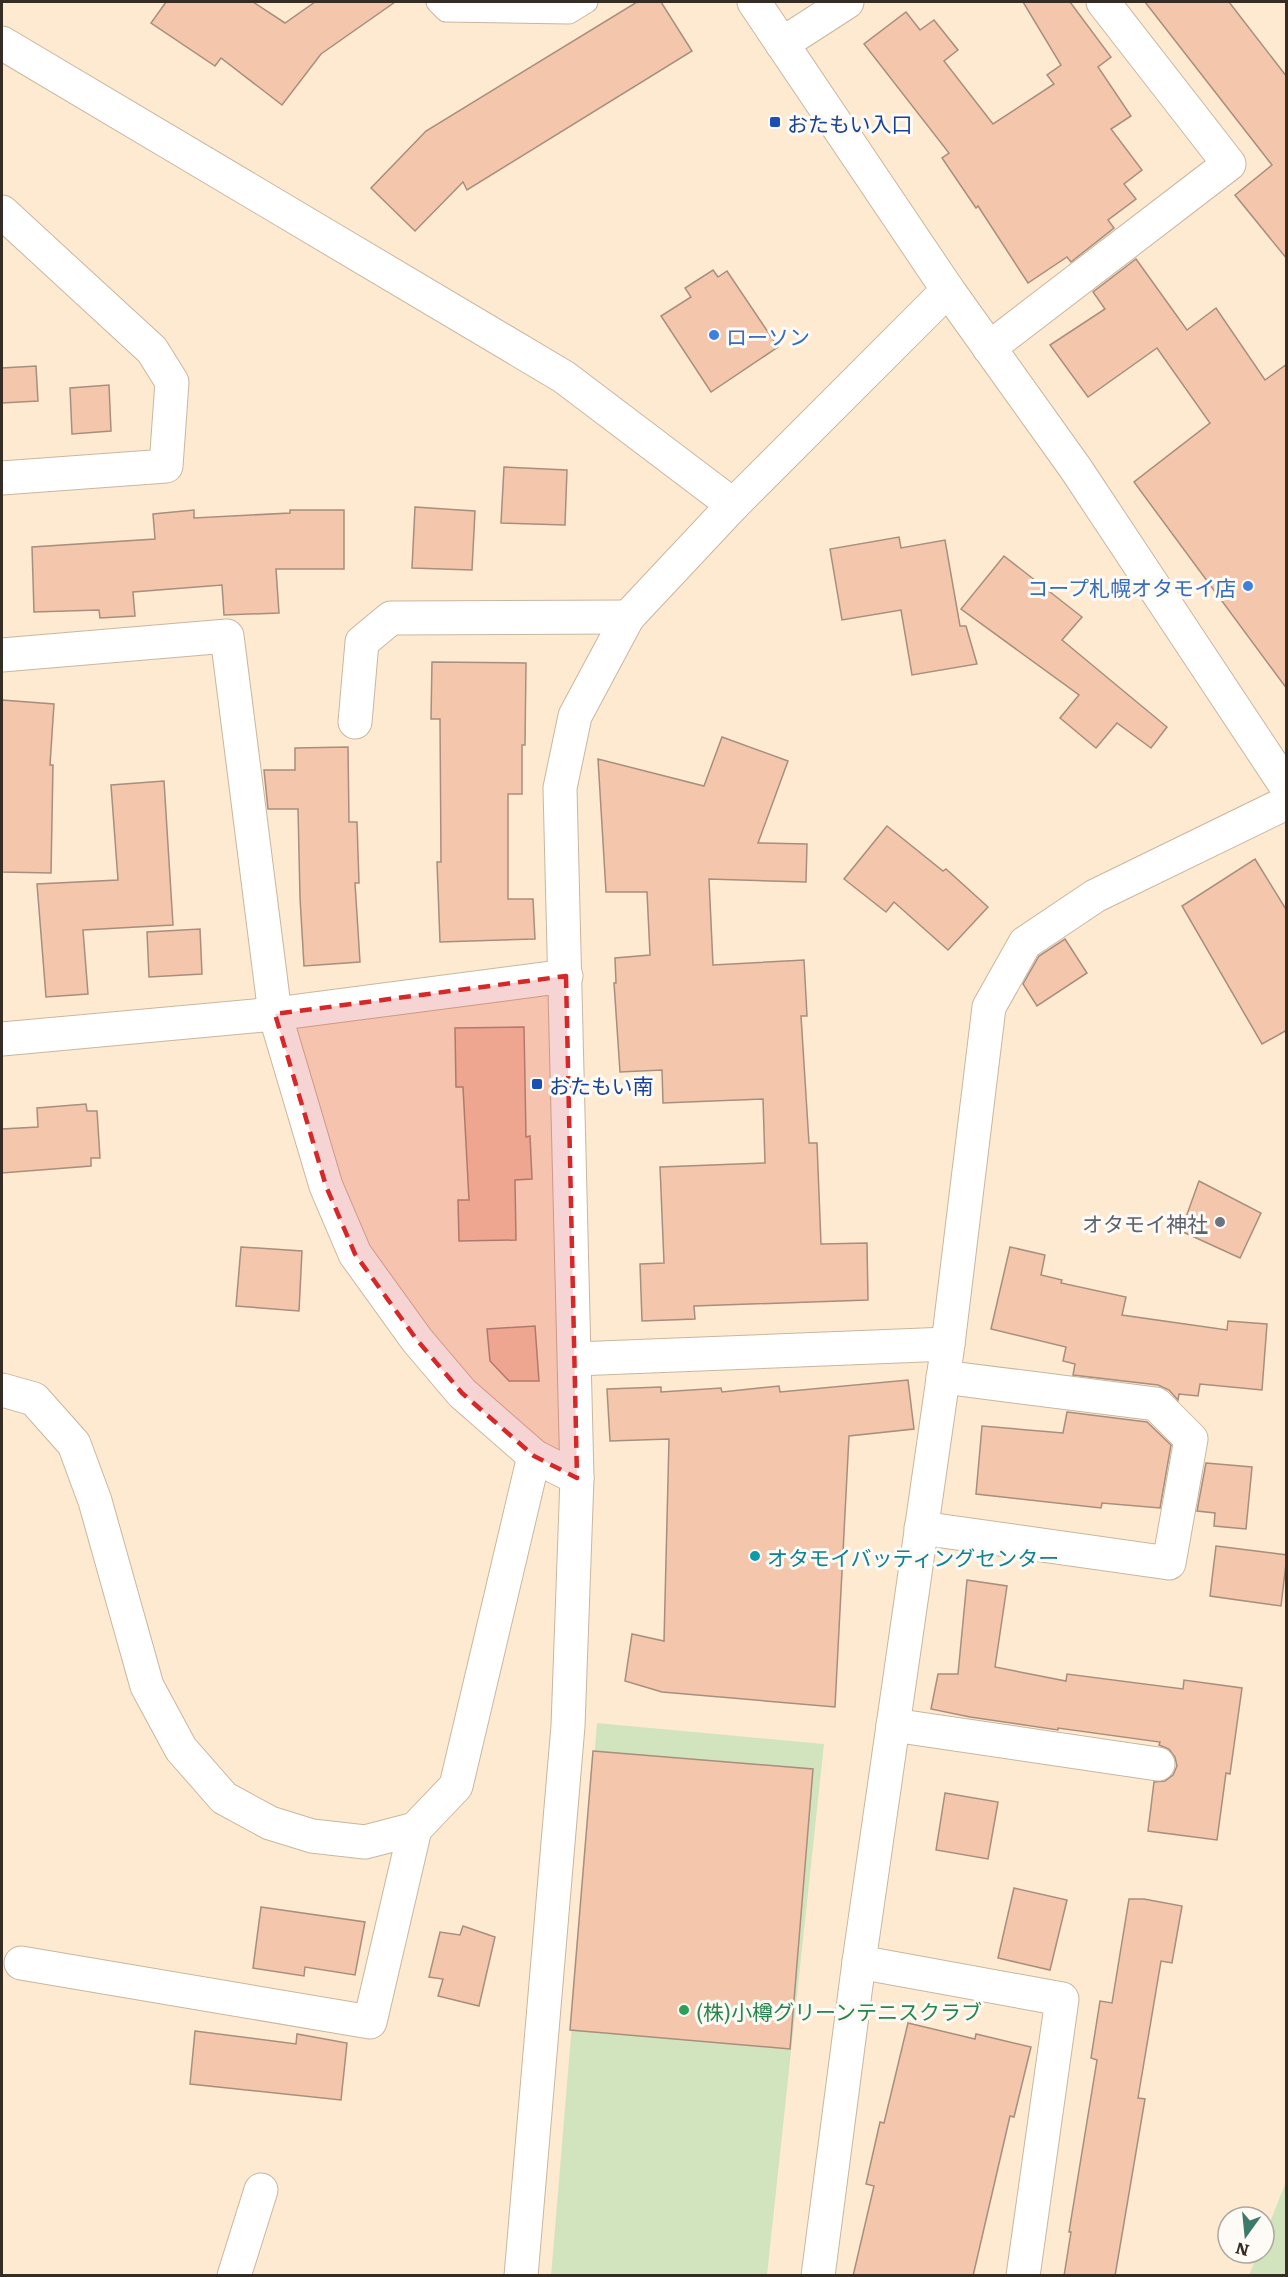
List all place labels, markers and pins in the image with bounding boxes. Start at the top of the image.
place label: おたもい入口 [787,107,913,138]
marker: おたもい入口 [768,115,782,129]
place label: ローソン [726,320,810,351]
marker: ローソン [707,328,721,342]
place label: コープ札幌オタモイ店 [1027,571,1236,602]
marker: コープ札幌オタモイ店 [1241,579,1255,593]
place label: おたもい南 [549,1069,654,1100]
marker: おたもい南 [530,1077,544,1091]
place label: オタモイ神社 [1082,1207,1208,1238]
marker: オタモイ神社 [1213,1215,1227,1229]
place label: オタモイバッティングセンター [767,1541,1059,1572]
marker: オタモイバッティングセンター [748,1549,762,1563]
place label: (株)小樽グリーンテニスクラブ [696,1995,982,2026]
marker: (株)小樽グリーンテニスクラブ [677,2003,691,2017]

